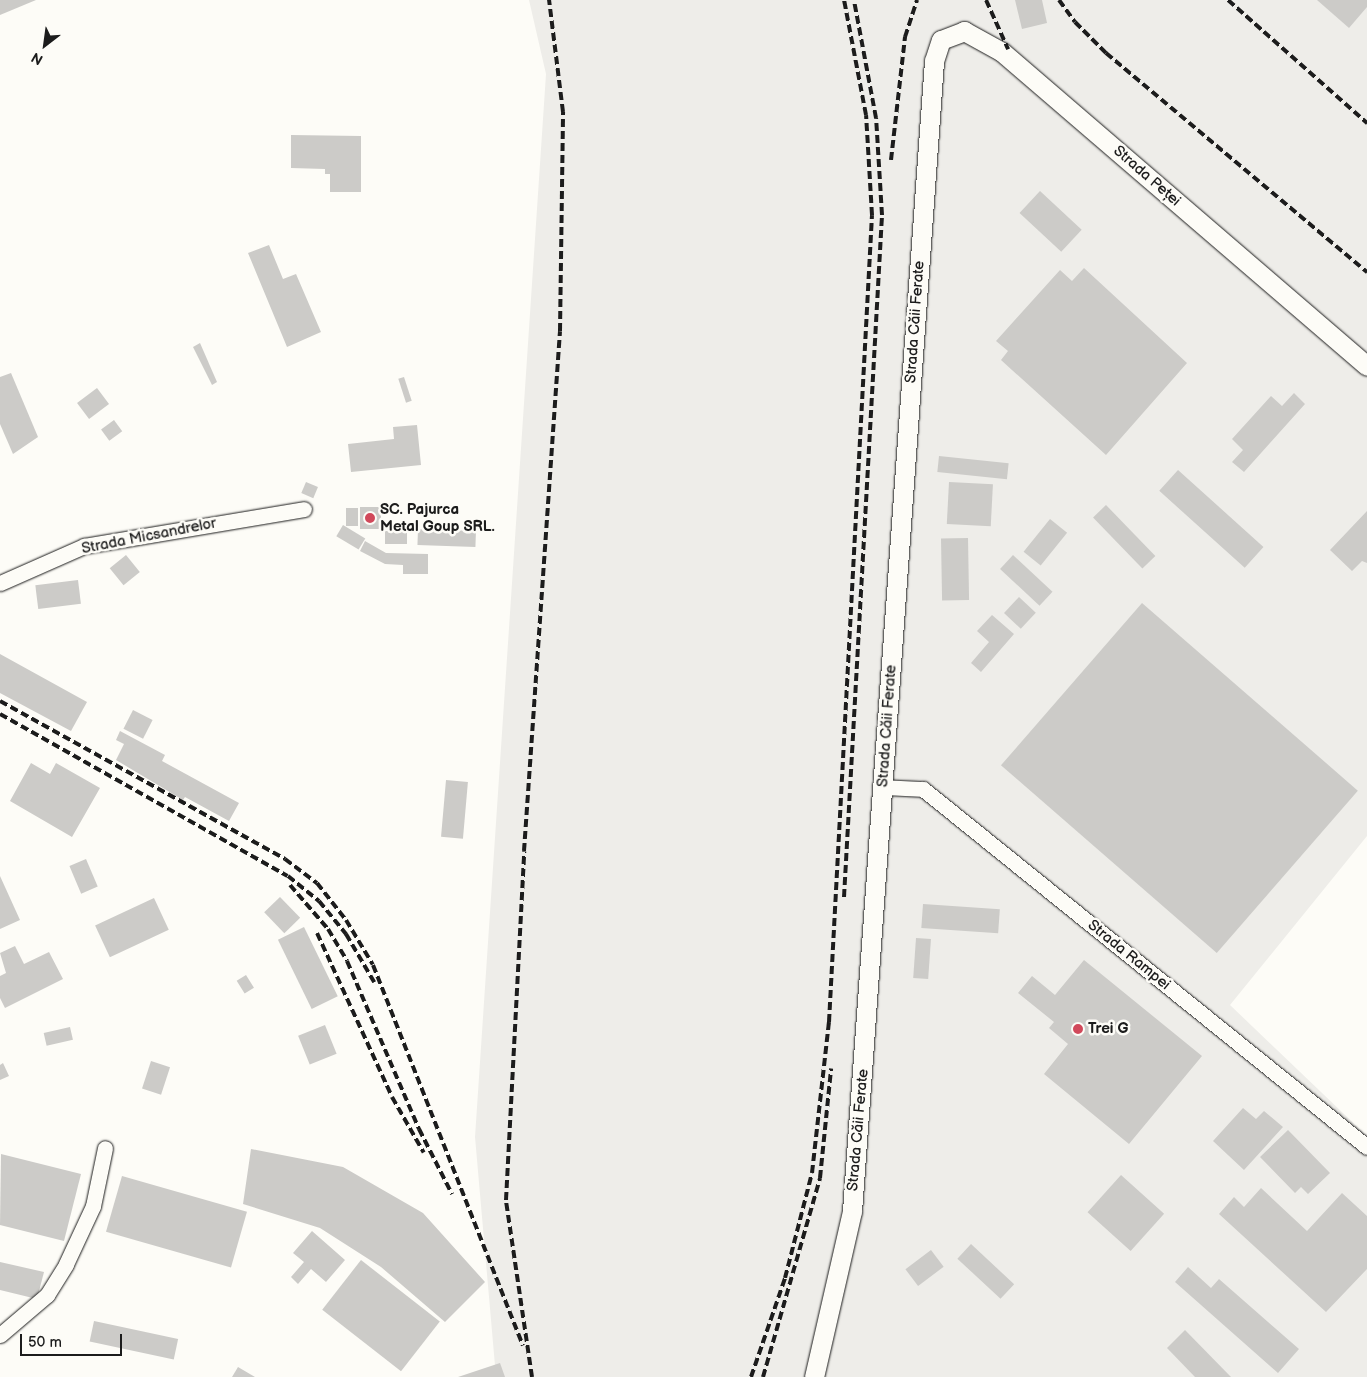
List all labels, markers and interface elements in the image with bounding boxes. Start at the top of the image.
north arrow [20,20,70,70]
text: N [28,48,46,68]
street label: Strada Peței [1110,142,1184,210]
street label: Strada Căii Ferate [902,260,928,384]
place label: SC. Pajurca Metal Goup SRL. [380,500,495,535]
marker: SC. Pajurca Metal Goup SRL. [364,512,376,524]
street label: Strada Micsandrelor [80,514,218,558]
street label: Strada Căii Ferate [874,664,900,788]
street label: Strada Rampei [1084,916,1174,994]
place label: Trei G [1088,1020,1129,1038]
marker: Trei G [1072,1023,1084,1035]
street label: Strada Căii Ferate [844,1068,872,1192]
scale bar [22,1324,125,1356]
text: 50 m [28,1333,62,1352]

